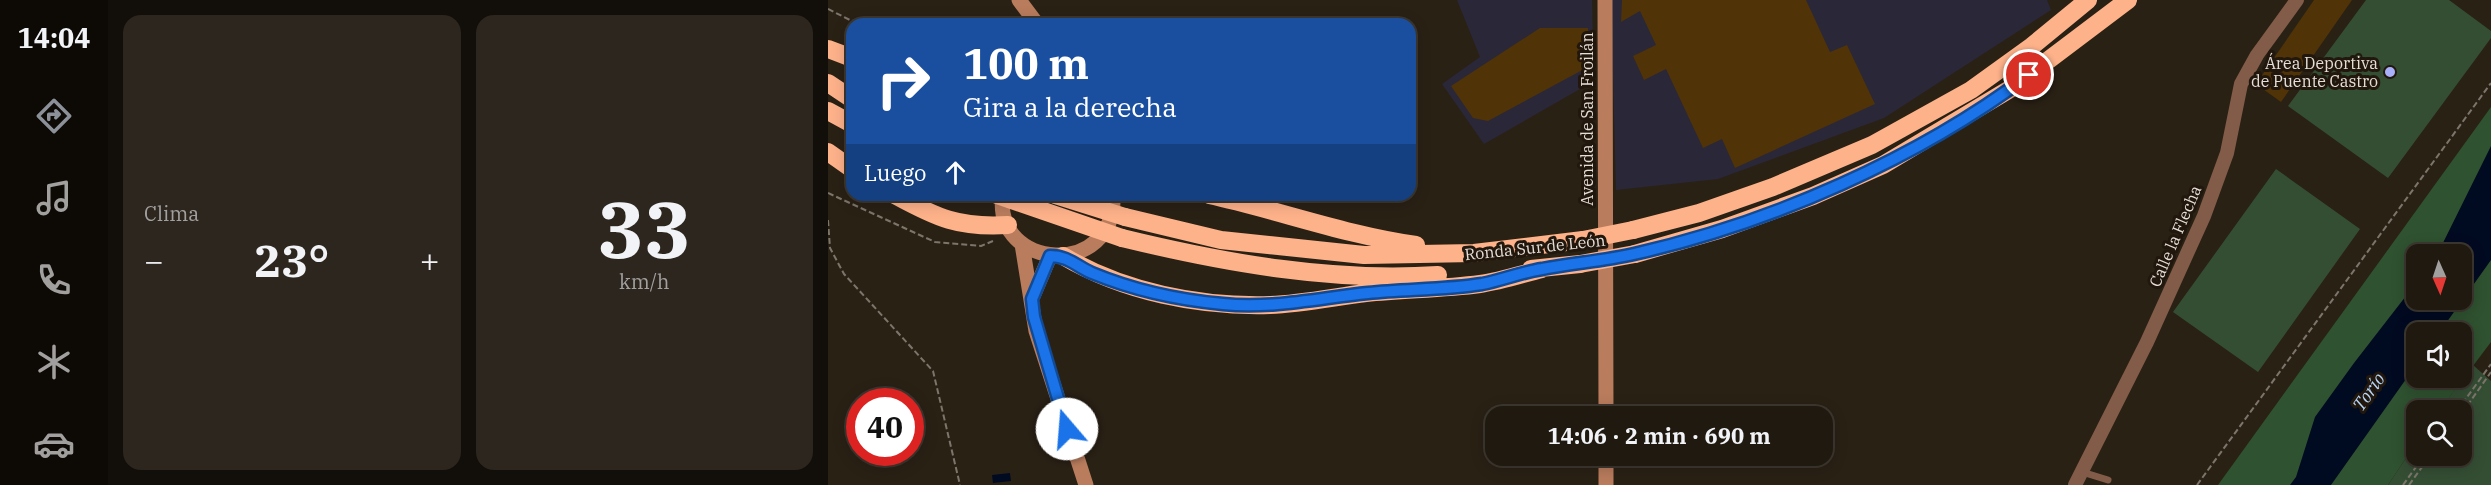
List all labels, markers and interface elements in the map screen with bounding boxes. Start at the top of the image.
text: 14:04 [18,20,90,55]
street label: Avenida de San Froilán [1577,32,1597,206]
text: 100 m [963,36,1089,91]
icon: right [864,42,942,120]
pin [2003,49,2054,100]
place label: Área Deportiva de Puente Castro [2251,52,2378,91]
icon: arrive [2012,58,2045,91]
marker: Área Deportiva de Puente Castro [2383,65,2397,79]
text: Gira a la derecha [963,89,1177,124]
icon: directions [33,95,75,137]
icon: ahead [939,156,972,189]
text: Luego [864,158,927,187]
icon: music [33,177,75,219]
text: 33 [597,178,691,279]
street label: Calle la Flecha [2145,182,2205,290]
text: Clima [144,200,199,227]
street label: Ronda Sur de León [1464,230,1606,264]
text: 23° [254,231,329,289]
text: − [144,239,164,282]
text: + [420,239,440,282]
north arrow [2406,244,2472,310]
map controls [2406,244,2472,466]
icon: phone [33,259,75,301]
text: km/h [619,268,670,295]
button: sound [2406,322,2472,388]
icon: climate [33,341,75,383]
water label: Torío [2347,368,2390,415]
speed limit sign: 40 [846,388,924,466]
position arrow [1035,397,1099,461]
button: search [2406,400,2472,466]
text: 14:06 · 2 min · 690 m [1547,421,1771,450]
icon: car [33,423,75,465]

